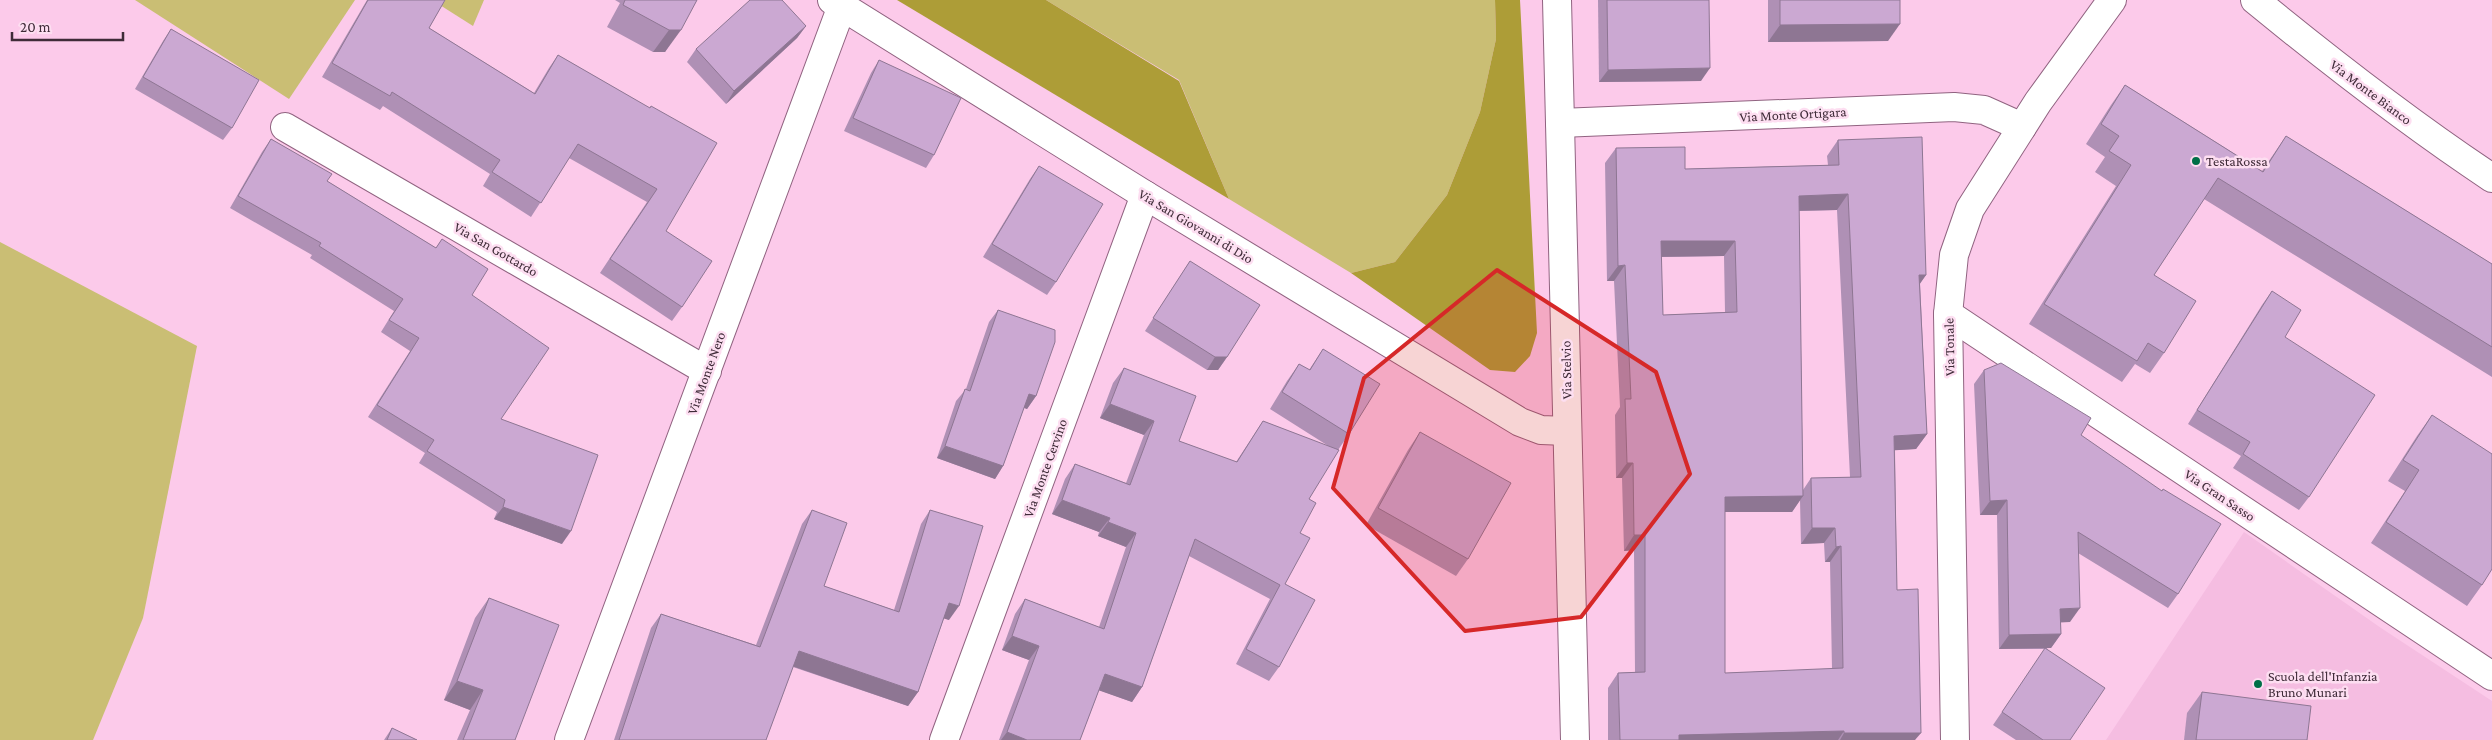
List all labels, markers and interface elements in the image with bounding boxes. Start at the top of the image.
scale bar [12,10,124,42]
text: 20 m [20,19,51,35]
street label: Via Monte Bianco [2327,56,2415,128]
street label: Via Monte Ortigara [1739,103,1847,125]
place label: TestaRossa [2206,153,2268,169]
marker: TestaRossa [2190,155,2202,167]
street label: Via San Giovanni di Dio [1136,185,1256,267]
street label: Via San Gottardo [451,219,541,280]
street label: Via Tonale [1940,318,1958,376]
street label: Via Monte Nero [684,329,728,417]
street label: Via Stelvio [1557,341,1575,399]
street label: Via Monte Cervino [1020,416,1070,520]
street label: Via Gran Sasso [2182,466,2258,524]
place label: Scuola dell'Infanzia Bruno Munari [2268,668,2378,700]
marker: Scuola dell'Infanzia Bruno Munari [2252,678,2264,690]

